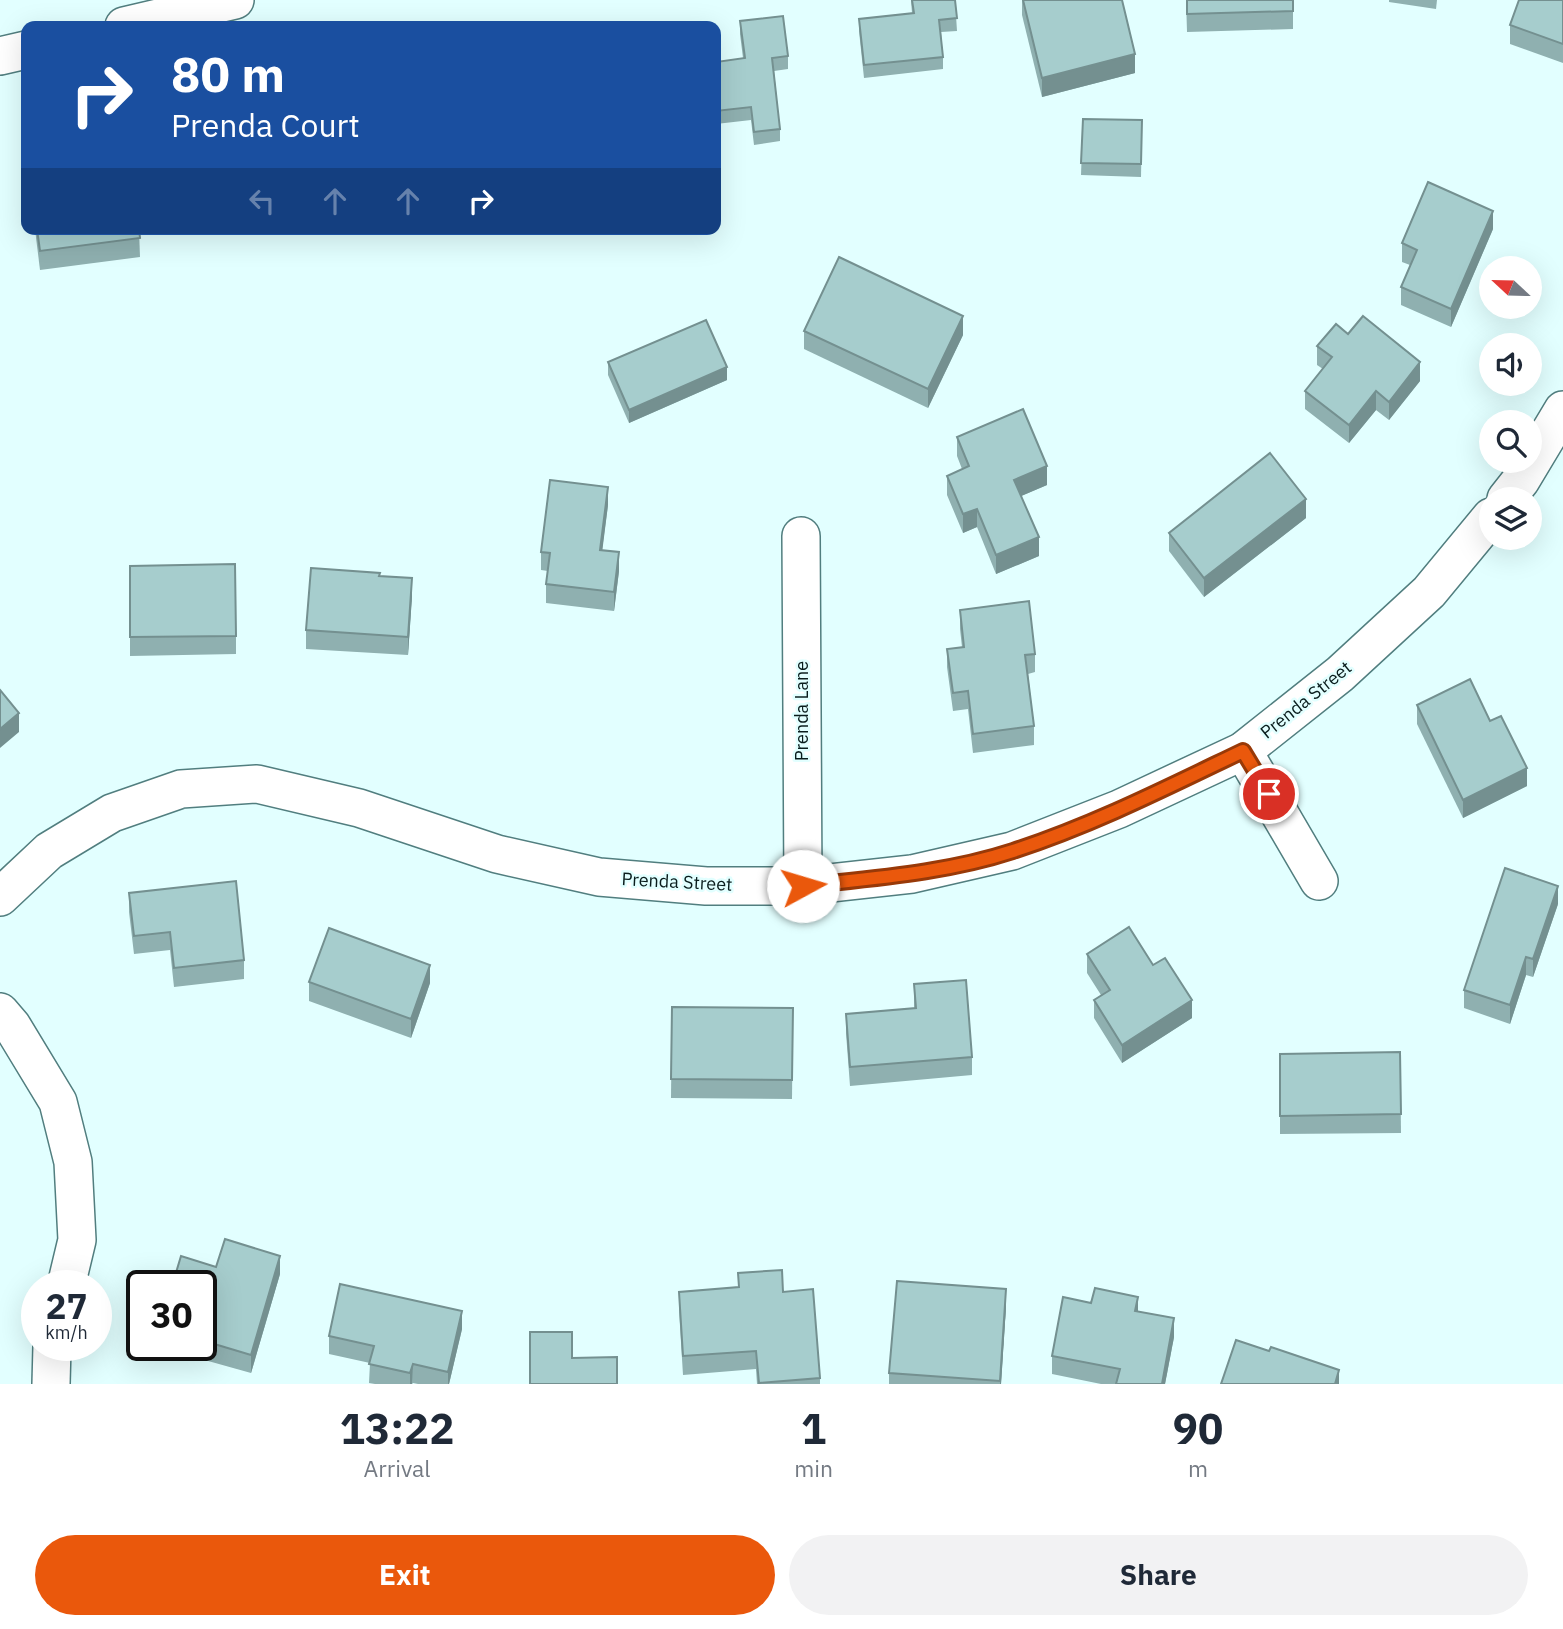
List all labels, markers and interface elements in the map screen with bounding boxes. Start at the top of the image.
text: 80 m [171,42,285,105]
icon: right [56,49,147,140]
text: Prenda Court [171,104,360,146]
icon: left [243,182,281,220]
icon: ahead [316,182,354,220]
icon: ahead [389,182,427,220]
icon: right [462,182,500,220]
north arrow [1479,256,1542,318]
map controls [1479,256,1542,550]
button: sound [1479,333,1542,396]
button: search [1479,410,1542,473]
button: layers [1479,487,1542,550]
street label: Prenda Street [1255,656,1356,743]
street label: Prenda Lane [790,661,813,761]
pin [1239,764,1299,824]
icon: arrive [1250,775,1288,813]
position arrow [766,849,840,923]
street label: Prenda Street [621,867,733,896]
speed limit sign: 30 [126,1270,217,1361]
text: 27 [45,1283,88,1329]
text: km/h [45,1321,88,1344]
text: 13:22 [340,1401,454,1456]
text: 1 [801,1401,826,1456]
text: 90 [1173,1401,1223,1456]
text: Arrival [364,1453,431,1483]
text: min [794,1453,833,1483]
text: m [1188,1453,1208,1483]
button: Exit [35,1535,775,1615]
button: Share [789,1535,1528,1615]

